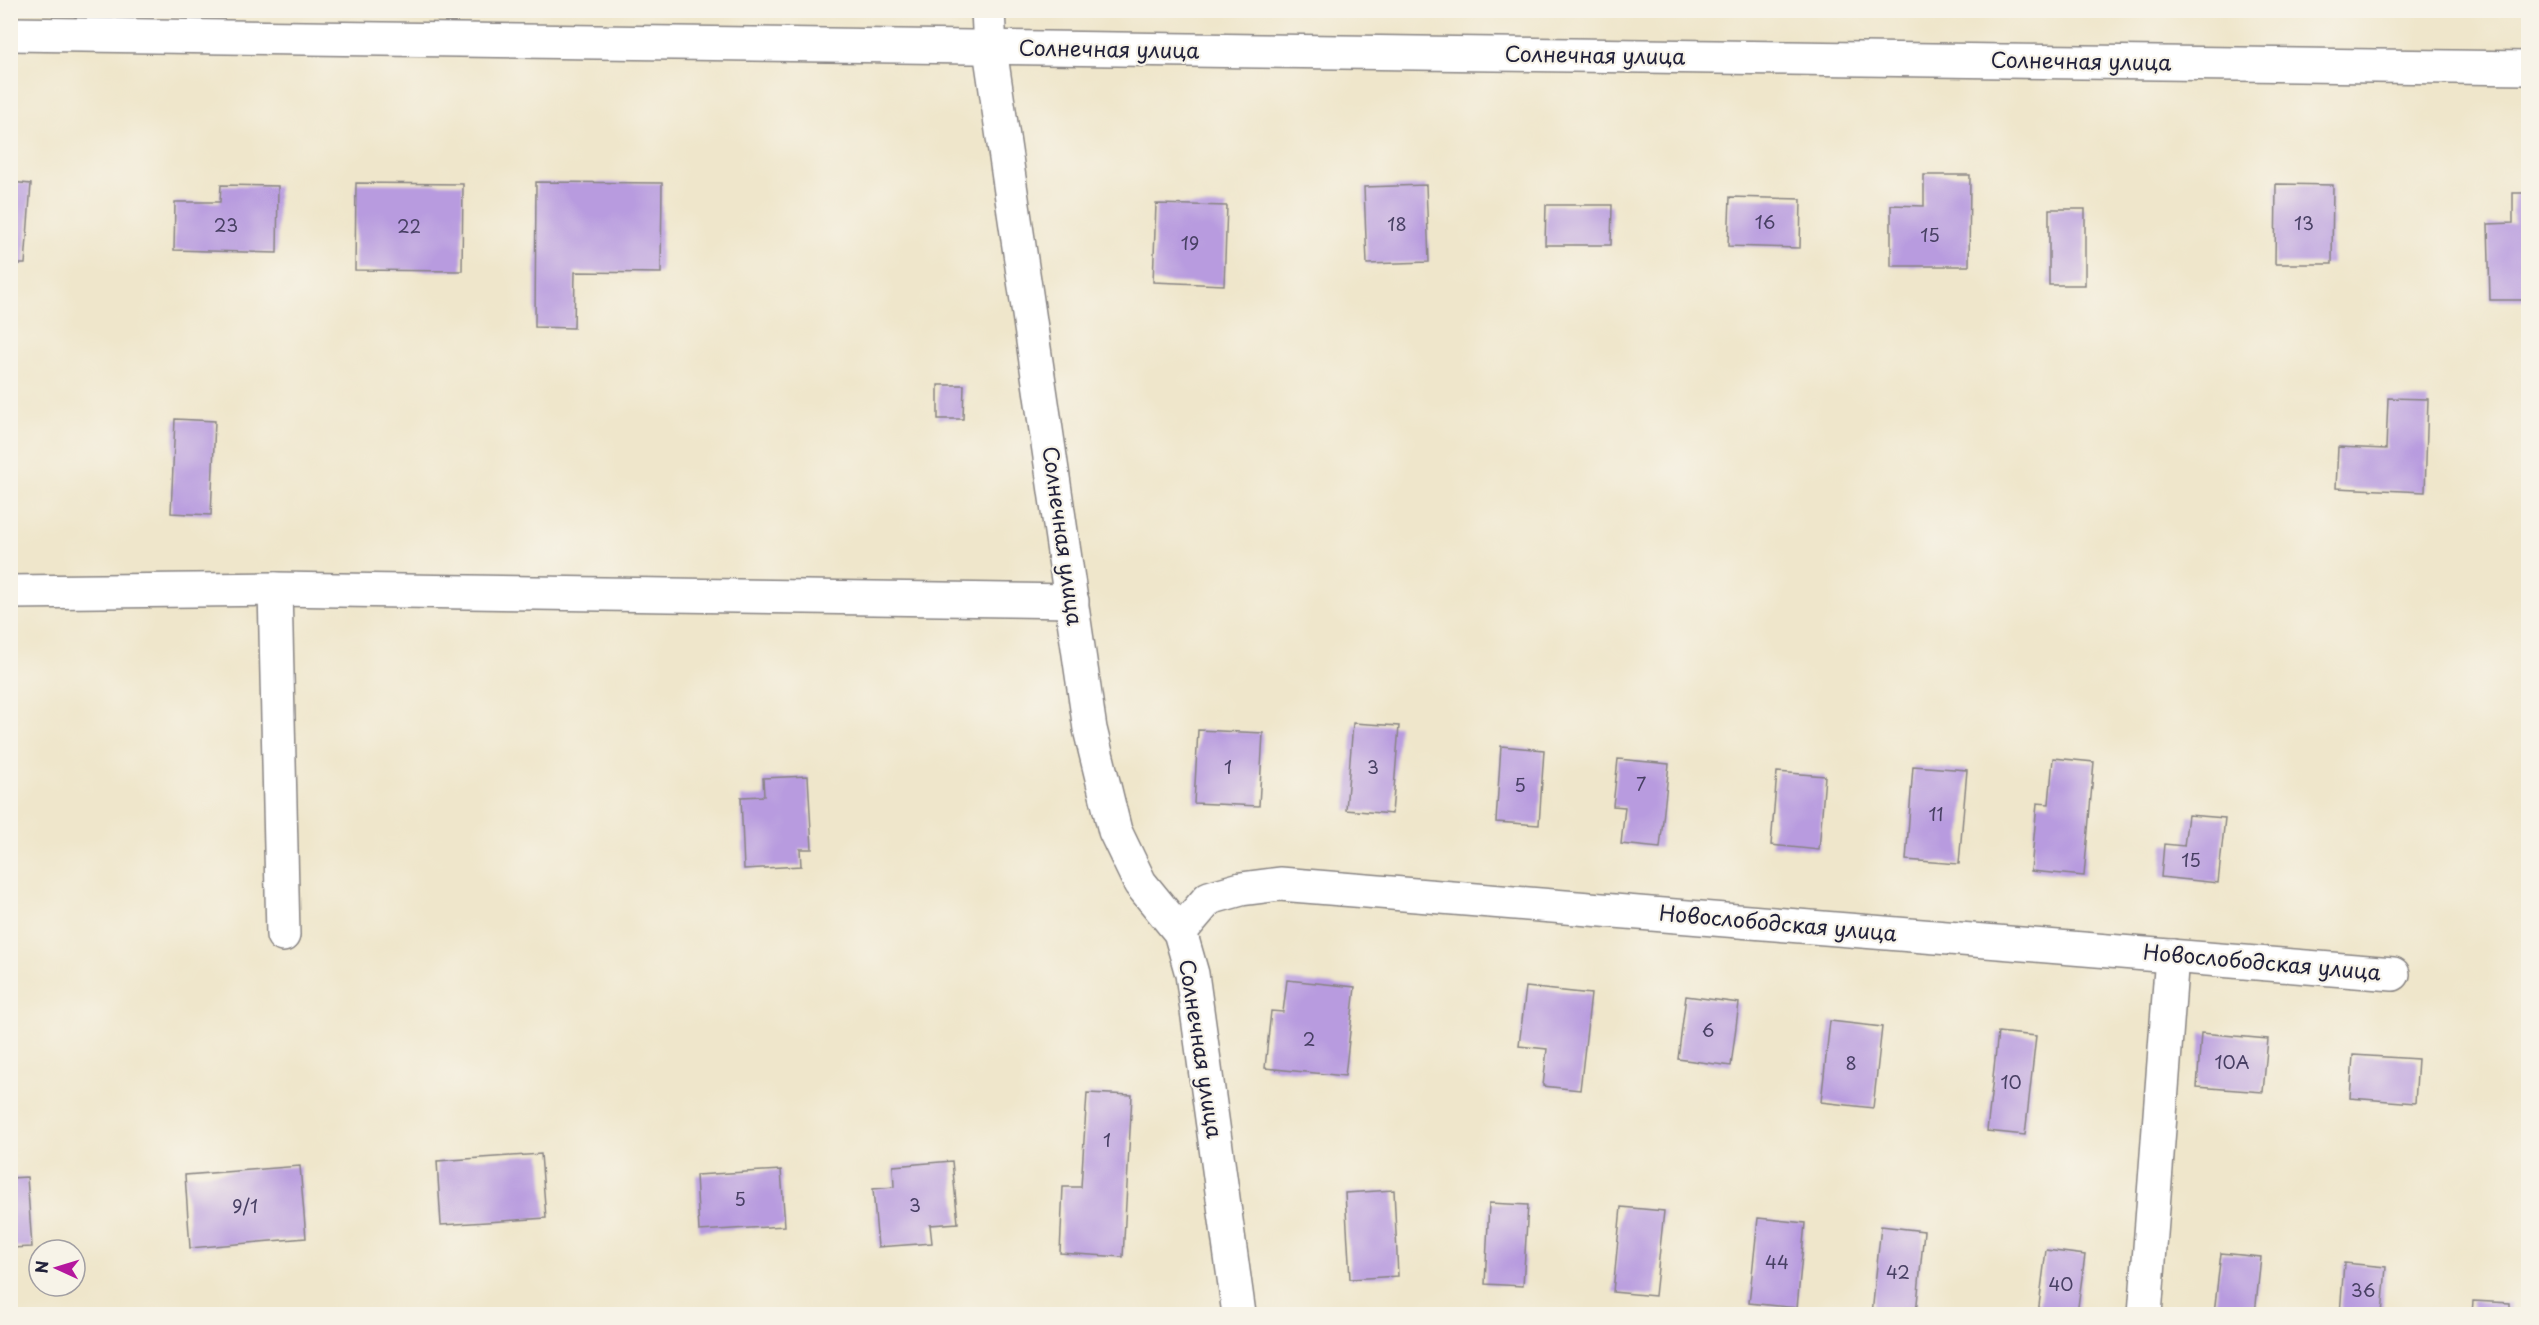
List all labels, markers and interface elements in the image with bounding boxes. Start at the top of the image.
street label: Солнечная улица [1018,30,1200,66]
street label: Солнечная улица [1504,36,1686,72]
street label: Солнечная улица [1990,42,2172,78]
house number: 16 [1755,208,1775,235]
house number: 13 [2294,209,2314,236]
house number: 18 [1387,210,1407,237]
house number: 23 [214,211,238,238]
house number: 22 [397,212,421,239]
house number: 15 [1920,221,1940,248]
house number: 19 [1181,229,1199,256]
street label: Солнечная улица [1036,444,1093,628]
house number: 1 [1224,753,1232,780]
house number: 3 [1367,753,1379,780]
house number: 7 [1636,770,1646,797]
house number: 5 [1514,771,1526,798]
house number: 11 [1928,800,1944,827]
house number: 15 [2181,846,2201,873]
street label: Новослободская улица [1658,896,1899,948]
street label: Новослободская улица [2142,935,2383,987]
street label: Солнечная улица [1172,957,1232,1141]
house number: 6 [1702,1016,1714,1043]
house number: 2 [1303,1025,1315,1052]
house number: 10А [2214,1048,2250,1075]
house number: 8 [1845,1049,1857,1076]
house number: 10 [2000,1068,2022,1095]
house number: 1 [1103,1126,1111,1153]
house number: 5 [734,1185,746,1212]
house number: 3 [909,1191,921,1218]
house number: 9/1 [232,1192,258,1219]
north arrow [27,1238,87,1298]
house number: 44 [1765,1248,1789,1275]
house number: 42 [1886,1258,1910,1285]
text: N [29,1260,53,1274]
house number: 40 [2048,1270,2074,1297]
house number: 36 [2351,1276,2375,1303]

